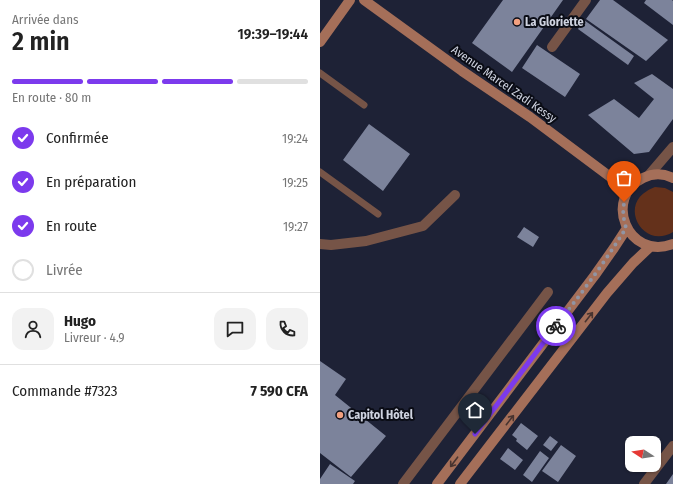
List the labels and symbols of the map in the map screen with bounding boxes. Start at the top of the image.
place label: La Gloriette [525,15,584,29]
marker: La Gloriette [512,17,522,27]
street label: Avenue Marcel Zadi Kessy [449,42,560,126]
pin [607,161,641,202]
courier [536,306,576,346]
one-way arrow [585,311,593,322]
pin [458,393,492,434]
place label: Capitol Hôtel [348,408,414,422]
marker: Capitol Hôtel [335,410,345,420]
one-way arrow [505,414,514,425]
north arrow [625,436,661,472]
one-way arrow [450,456,458,467]

